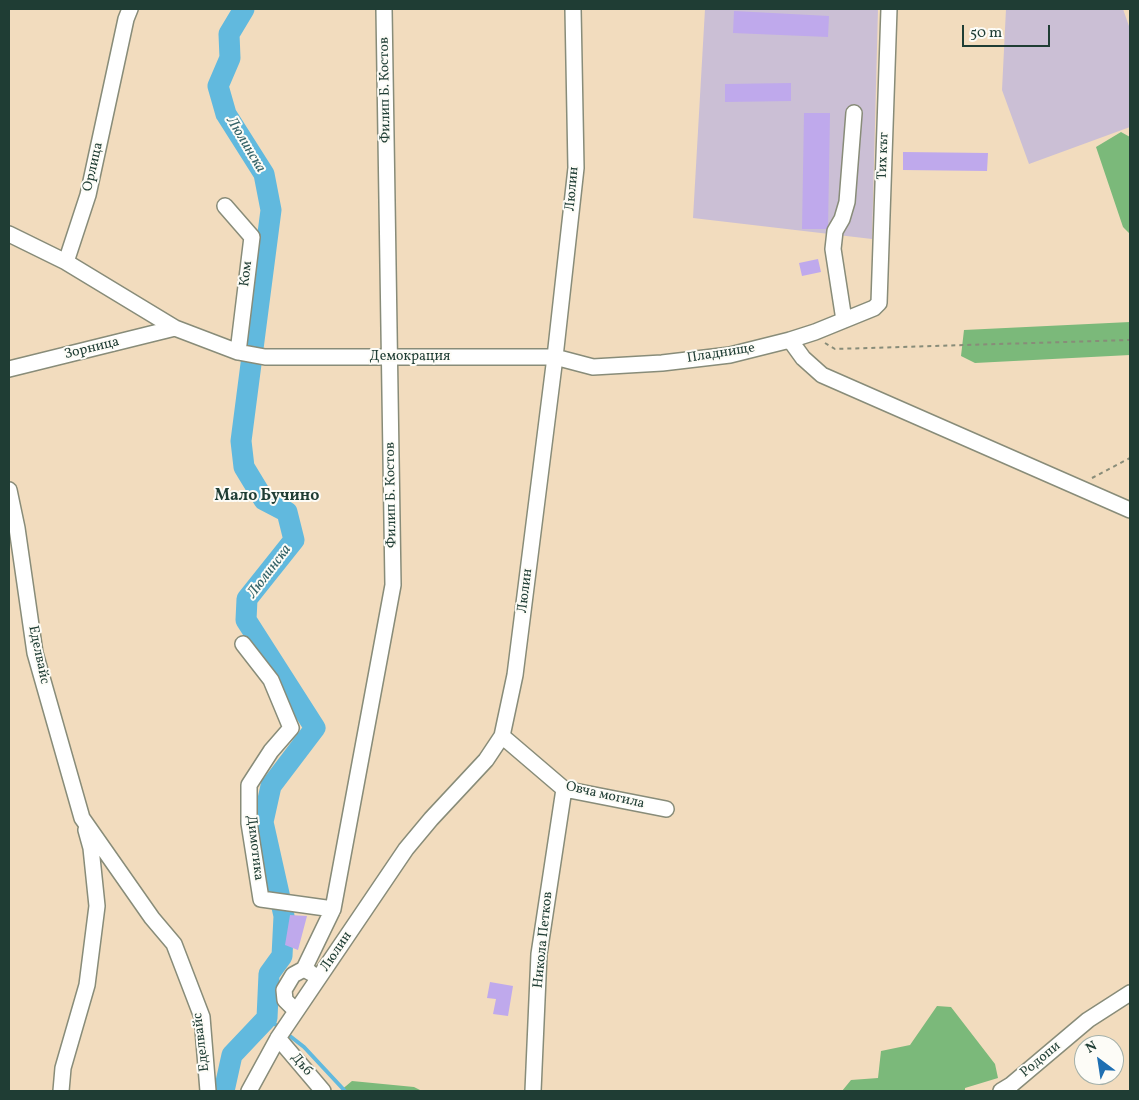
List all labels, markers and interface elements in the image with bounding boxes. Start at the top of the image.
scale bar [964,15,1052,47]
text: 50 m [970,23,1002,44]
street label: Филип Б. Костов [377,37,395,143]
water label: Люлинска [221,114,269,176]
street label: Тих кът [875,132,893,180]
street label: Орлица [80,141,108,193]
street label: Люлин [563,166,583,212]
street label: Ком [237,260,257,288]
street label: Зорница [63,334,121,364]
street label: Пладнище [686,340,756,368]
street label: Демокрация [370,349,450,365]
street label: Филип Б. Костов [383,442,401,548]
district label: Мало Бучино [215,487,319,507]
water label: Люлинска [244,542,296,602]
street label: Люлин [515,568,537,614]
street label: Еделвайс [24,624,52,686]
street label: Овча могила [564,779,646,813]
street label: Димотика [242,814,266,882]
street label: Никола Петков [531,891,557,989]
street label: Люлин [318,929,356,975]
street label: Еделвайс [190,1011,214,1073]
north arrow [1074,1035,1124,1085]
text: N [1082,1037,1101,1058]
street label: Родопи [1017,1038,1065,1082]
street label: Дъб [287,1050,315,1080]

